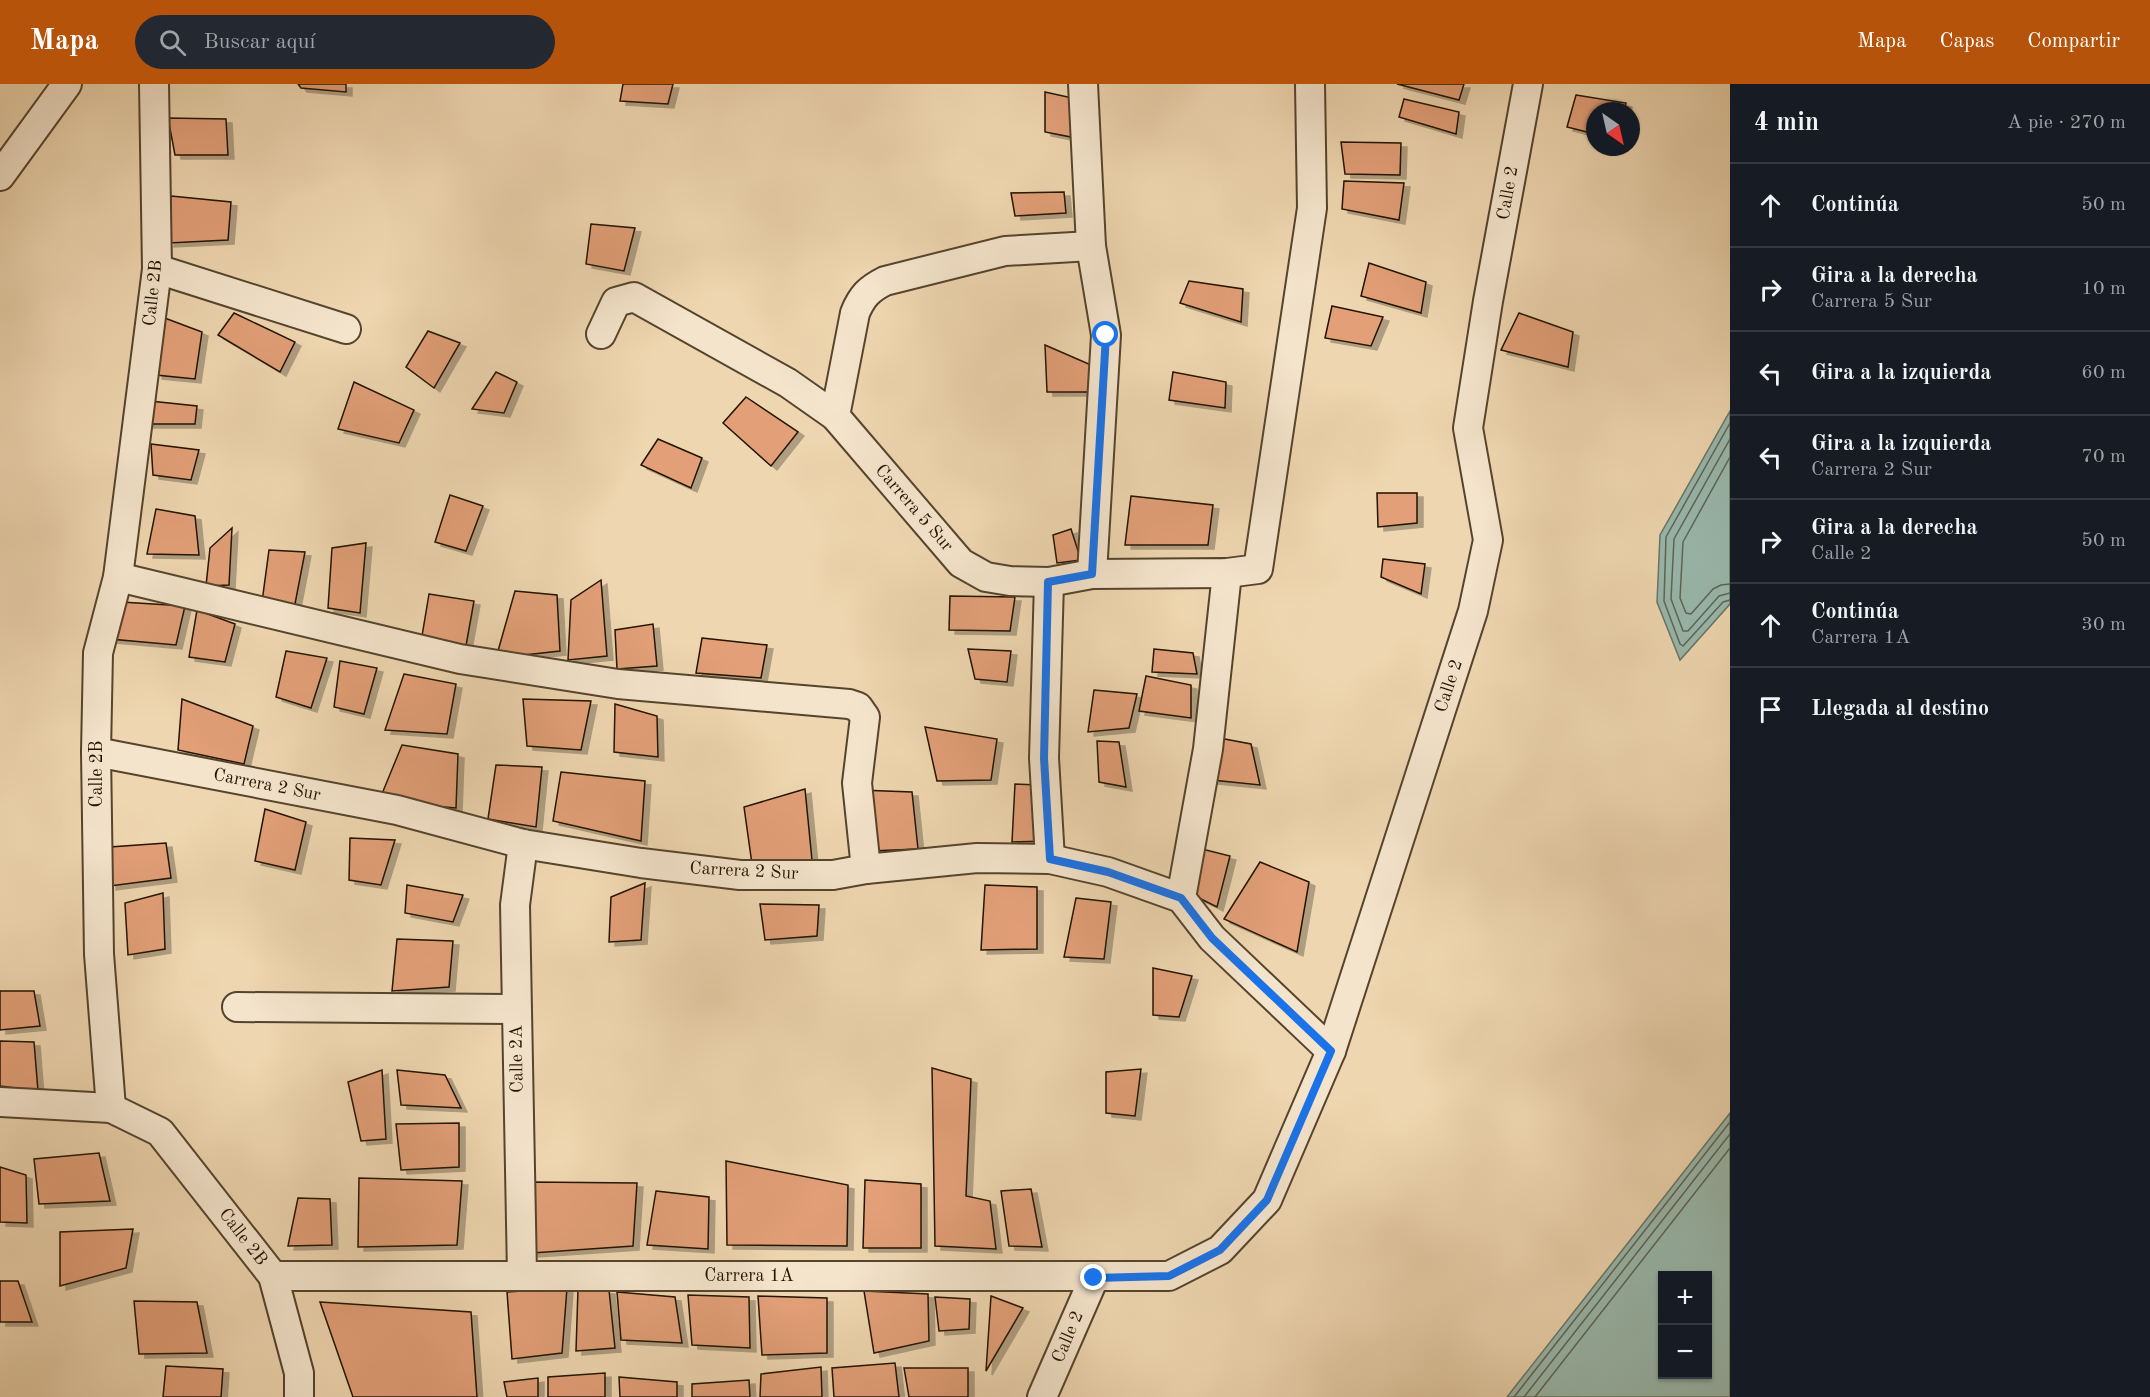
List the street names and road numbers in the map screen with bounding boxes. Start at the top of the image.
street label: Calle 2 [1494,165,1522,221]
street label: Calle 2B [141,259,165,327]
street label: Carrera 5 Sur [871,461,957,555]
street label: Calle 2 [1432,657,1466,715]
street label: Calle 2B [88,741,106,807]
street label: Carrera 2 Sur [212,766,323,804]
street label: Carrera 2 Sur [689,859,799,883]
street label: Calle 2A [507,1025,527,1093]
street label: Calle 2B [215,1205,271,1269]
street label: Carrera 1A [704,1267,794,1285]
street label: Calle 2 [1049,1308,1087,1366]

